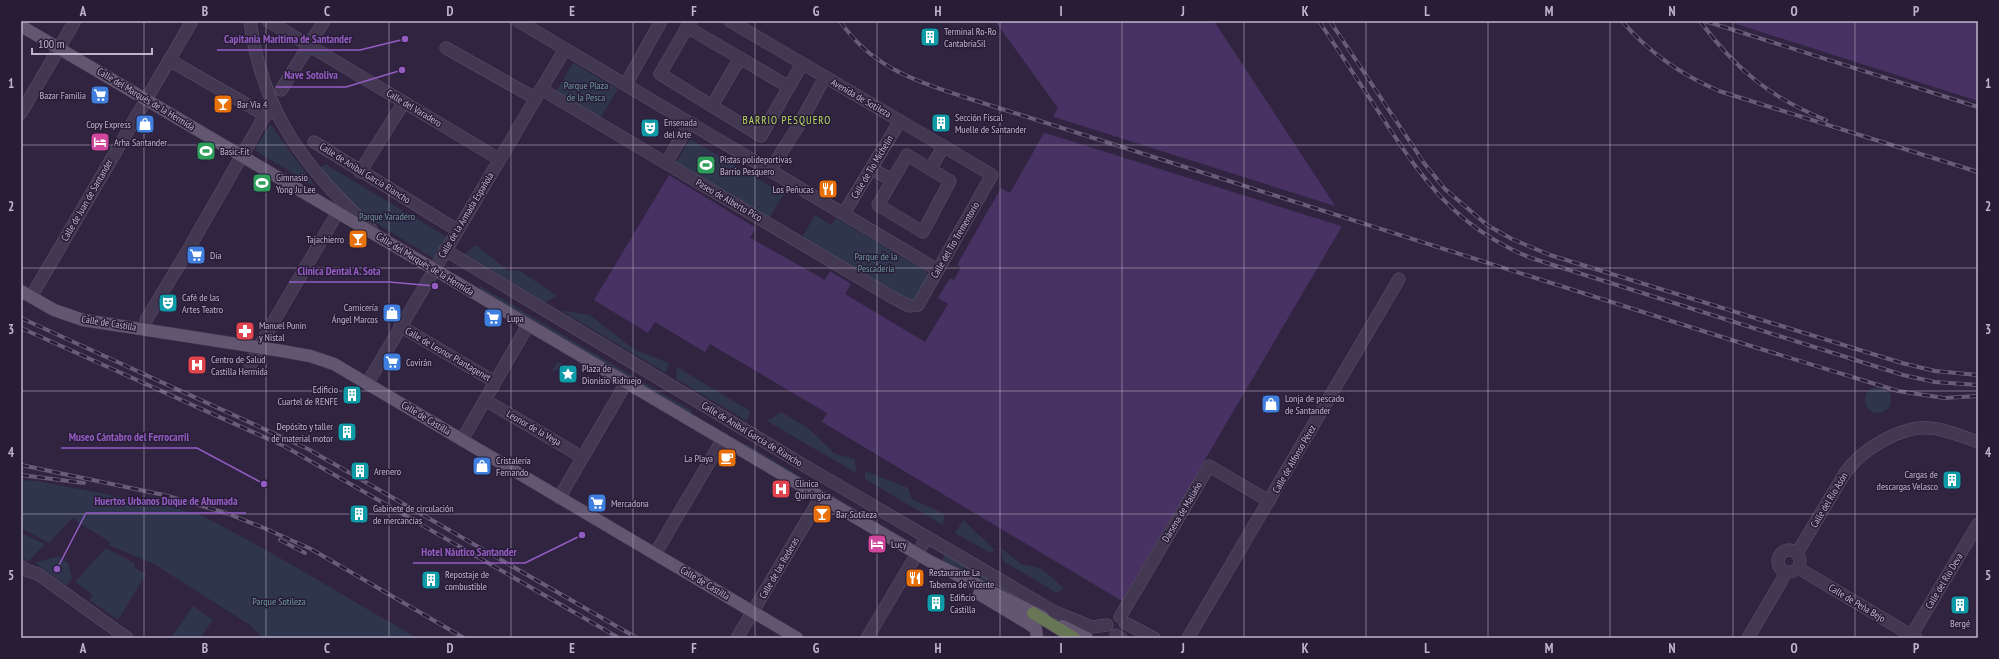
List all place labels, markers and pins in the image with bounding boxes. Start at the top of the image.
place label: Terminal Ro-Ro CantabriaSil [944,25,996,50]
building icon: Terminal Ro-Ro CantabriaSil [919,26,941,48]
callout: Capitania Maritima de Santander [217,27,360,50]
callout: Nave Sotoliva [276,64,346,87]
supermarket icon: Bazar Familia [89,84,111,106]
place label: Bazar Familia [40,89,86,102]
bar icon: Bar Vía 4 [212,93,234,115]
place label: Bar Vía 4 [237,98,268,111]
place label: Sección Fiscal Muelle de Santander [955,111,1027,136]
building icon: Sección Fiscal Muelle de Santander [930,112,952,134]
shop icon: Copy Express [134,113,156,135]
place label: Ensenada del Arte [664,116,697,141]
theatre icon: Ensenada del Arte [639,117,661,139]
place label: Copy Express [86,118,132,131]
hotel icon: Arha Santander [89,131,111,153]
place label: Arha Santander [114,136,167,149]
sports icon: Basic-Fit [195,140,217,162]
place label: Basic-Fit [220,145,250,158]
place label: Pistas polideportivas Barrio Pesquero [720,153,792,178]
sports icon: Pistas polideportivas Barrio Pesquero [695,154,717,176]
place label: Gimnasio Yong Ju Lee [276,171,316,196]
sports icon: Gimnasio Yong Ju Lee [251,172,273,194]
restaurant icon: Los Peñucas [817,178,839,200]
place label: Los Peñucas [772,183,815,196]
bar icon: Tajachierro [347,228,369,250]
place label: Tajachierro [306,233,344,246]
supermarket icon: Dia [185,244,207,266]
place label: Dia [210,249,221,262]
callout: Clínica Dental A. Sota [289,259,389,282]
place label: Café de las Artes Teatro [182,291,223,316]
theatre icon: Café de las Artes Teatro [157,292,179,314]
place label: Carnicería Ángel Marcos [332,301,379,326]
shop icon: Carnicería Ángel Marcos [381,302,403,324]
supermarket icon: Lupa [482,307,504,329]
place label: Lupa [507,312,524,325]
place label: Manuel Punin y Nistal [259,319,306,344]
pharmacy icon: Manuel Punin y Nistal [234,320,256,342]
supermarket icon: Covirán [381,351,403,373]
place label: Centro de Salud Castilla Hermida [211,353,268,378]
hospital icon: Centro de Salud Castilla Hermida [186,354,208,376]
place label: Covirán [406,356,432,369]
place label: Plaza de Dionisio Ridruejo [582,362,641,387]
place icon: Plaza de Dionisio Ridruejo [557,363,579,385]
place label: Edificio Cuartel de RENFE [278,383,338,408]
building icon: Edificio Cuartel de RENFE [341,384,363,406]
place label: Lonja de pescado de Santander [1285,392,1344,417]
shop icon: Lonja de pescado de Santander [1260,393,1282,415]
place label: Depósito y taller de material motor [271,420,333,445]
building icon: Depósito y taller de material motor [336,421,358,443]
callout: Museo Cántabro del Ferrocarril [61,425,197,448]
cafe icon: La Playa [716,447,738,469]
place label: La Playa [684,452,713,465]
place label: Cristalería Fernando [496,454,531,479]
shop icon: Cristalería Fernando [471,455,493,477]
building icon: Arenero [349,460,371,482]
place label: Arenero [374,465,401,478]
place label: Cargas de descargas Velasco [1877,468,1938,493]
building icon: Cargas de descargas Velasco [1941,469,1963,491]
place label: Clinica Quirúrgica [795,477,831,502]
hospital icon: Clinica Quirúrgica [770,478,792,500]
callout: Huertos Urbanos Duque de Ahumada [86,490,246,513]
supermarket icon: Mercadona [586,492,608,514]
place label: Mercadona [611,497,649,510]
place label: Gabinete de circulación de mercancías [373,502,454,527]
building icon: Gabinete de circulación de mercancías [348,503,370,525]
bar icon: Bar Sotileza [811,503,833,525]
place label: Bar Sotileza [836,508,877,521]
hotel icon: Lucy [866,533,888,555]
place label: Lucy [891,538,907,551]
callout: Hotel Náutico Santander [413,540,525,563]
place label: Restaurante La Taberna de Vicente [929,566,994,591]
restaurant icon: Restaurante La Taberna de Vicente [904,567,926,589]
place label: Repostaje de combustible [445,568,489,593]
building icon: Repostaje de combustible [420,569,442,591]
place label: Edificio Castilla [950,591,975,616]
building icon: Edificio Castilla [925,592,947,614]
building icon: Bergé [1949,594,1971,616]
place label: Bergé [1950,617,1970,630]

